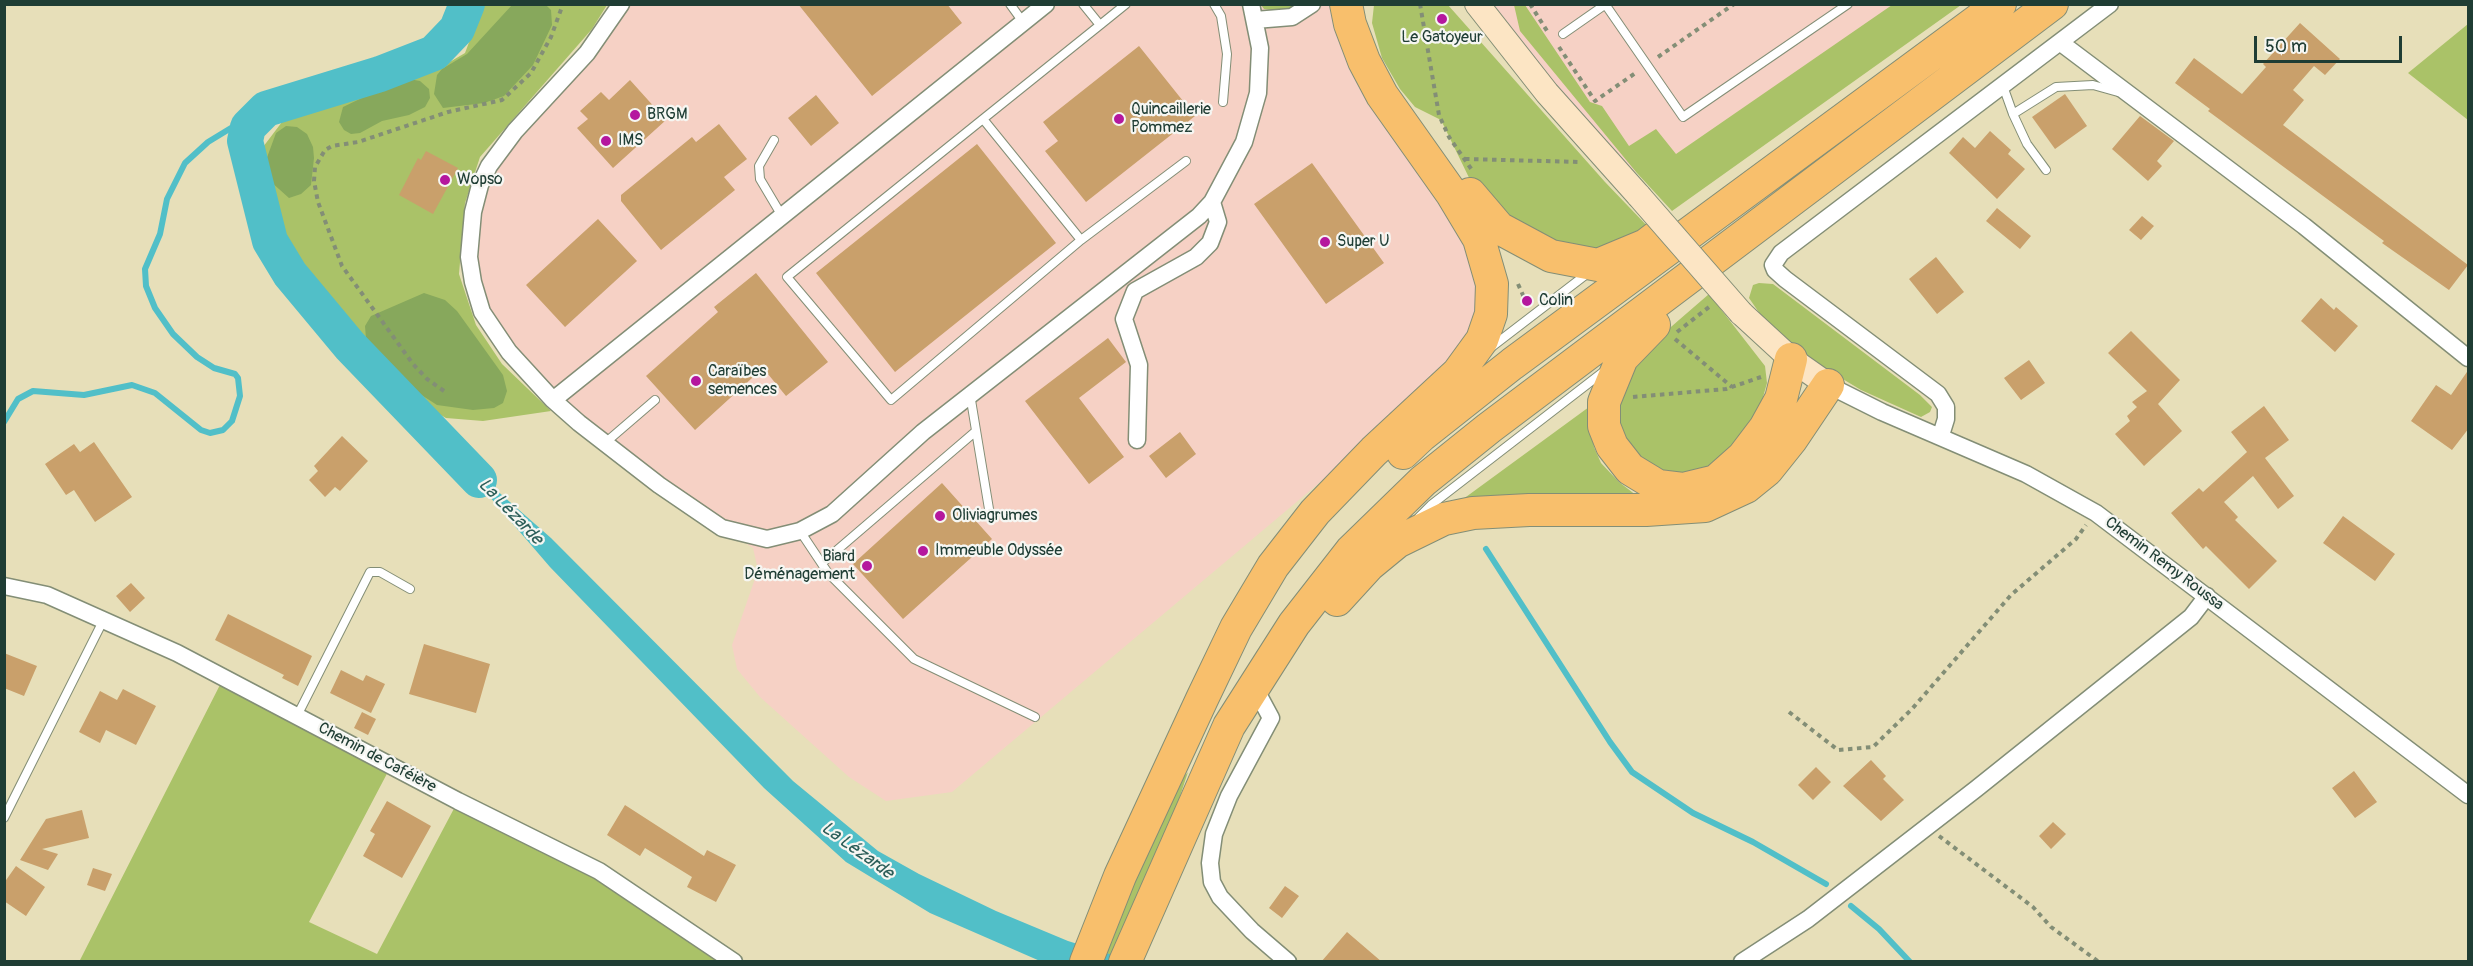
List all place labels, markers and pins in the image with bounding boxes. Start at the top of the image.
marker: Le Gatoyeur [1435,12,1449,26]
place label: Le Gatoyeur [1401,28,1483,48]
place label: Quincaillerie Pommez [1131,100,1211,138]
place label: BRGM [647,105,687,125]
marker: BRGM [628,108,642,122]
marker: Quincaillerie Pommez [1112,112,1126,126]
place label: IMS [618,131,643,151]
marker: IMS [599,134,613,148]
place label: Wopso [457,170,503,190]
marker: Wopso [438,173,452,187]
place label: Super U [1337,232,1390,252]
marker: Super U [1318,235,1332,249]
place label: Colin [1539,291,1573,311]
marker: Colin [1520,294,1534,308]
place label: Caraïbes semences [708,362,777,400]
marker: Caraïbes semences [689,374,703,388]
place label: Oliviagrumes [952,506,1037,526]
marker: Oliviagrumes [933,509,947,523]
place label: Immeuble Odyssée [935,541,1062,561]
marker: Immeuble Odyssée [916,544,930,558]
place label: Biard Déménagement [744,547,855,585]
marker: Biard Déménagement [860,559,874,573]

